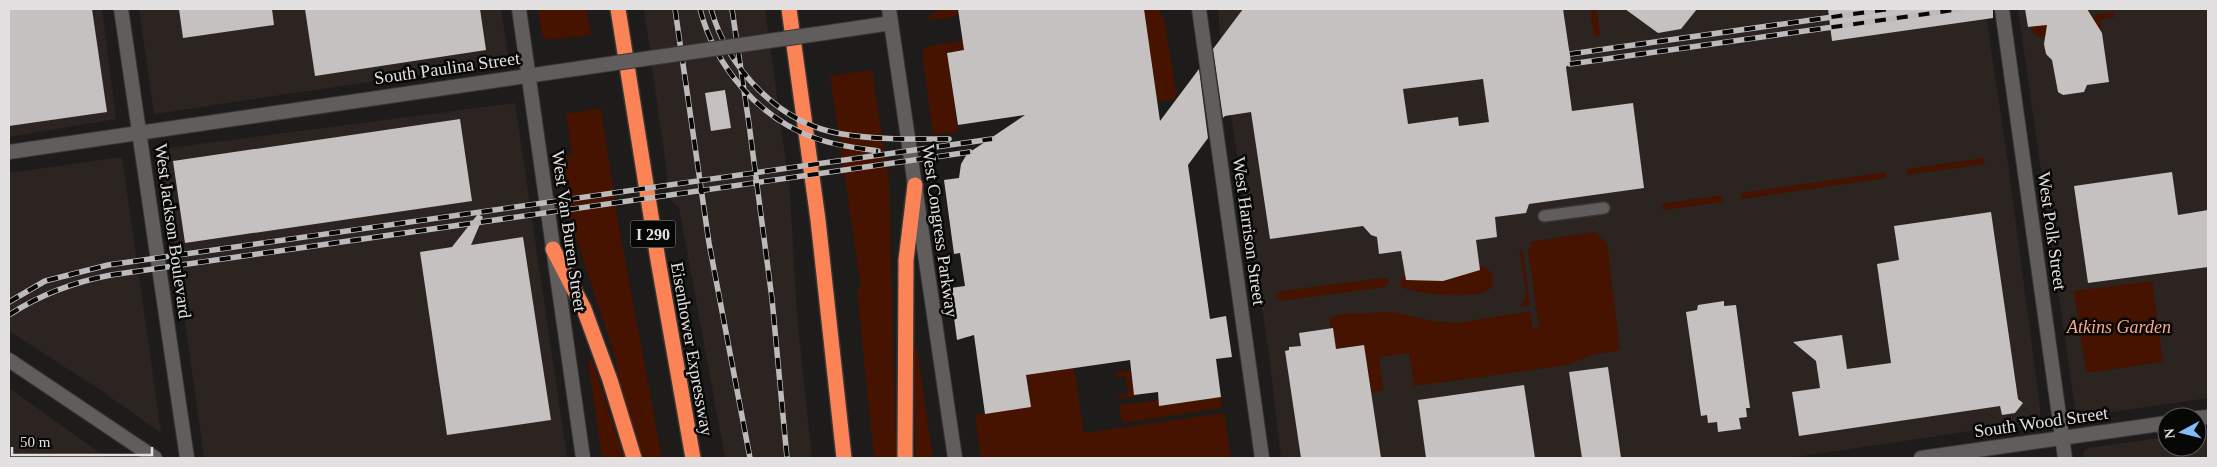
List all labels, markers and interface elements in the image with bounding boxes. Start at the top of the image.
street label: South Paulina Street [373,48,521,88]
street label: West Jackson Boulevard [151,142,195,320]
street label: West Congress Parkway [918,143,962,319]
street label: West Van Buren Street [548,149,590,313]
street label: West Harrison Street [1229,156,1269,306]
street label: West Polk Street [2034,170,2070,292]
road number: I 290 [630,220,676,248]
street label: Eisenhower Expressway [667,260,717,438]
park label: Atkins Garden [2066,317,2171,337]
street label: South Wood Street [1973,403,2109,441]
north arrow [2157,407,2207,457]
scale bar [12,424,152,456]
text: N [2162,428,2178,439]
text: 50 m [20,434,51,450]

